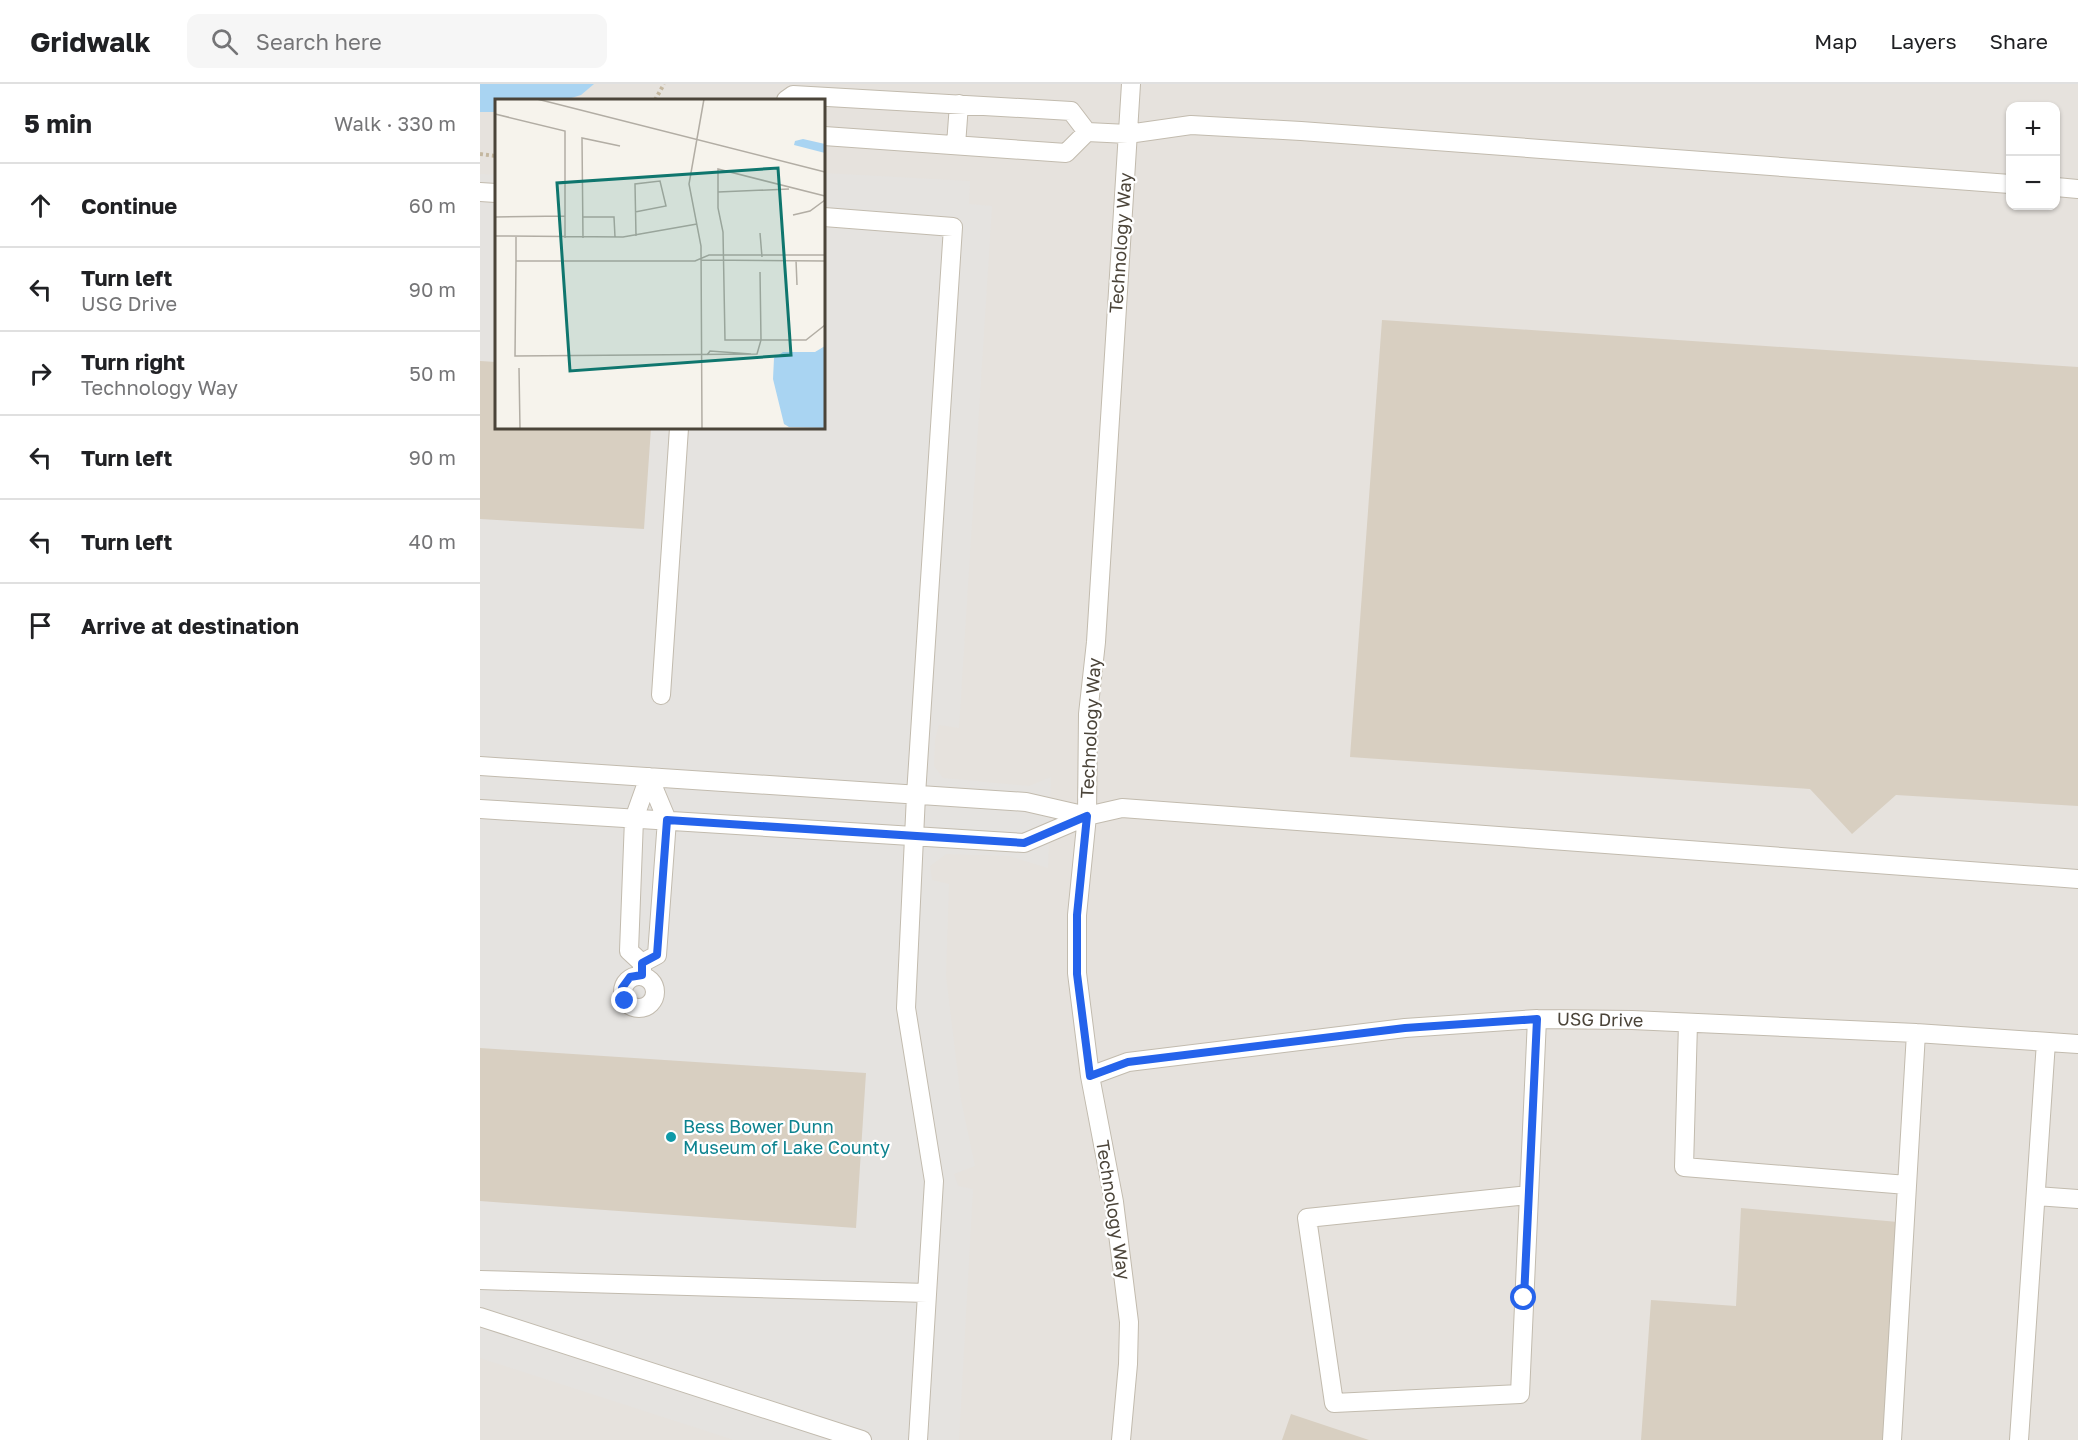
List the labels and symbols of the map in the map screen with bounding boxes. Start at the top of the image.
inset map [495,99,825,429]
street label: Technology Way [1104,172,1136,314]
street label: Technology Way [1075,657,1105,799]
route end [611,987,637,1013]
street label: USG Drive [1557,1007,1643,1031]
place label: Bess Bower Dunn Museum of Lake County [683,1115,890,1158]
marker: Bess Bower Dunn Museum of Lake County [664,1130,678,1144]
street label: Technology Way [1092,1138,1136,1281]
route start [1510,1284,1536,1310]

